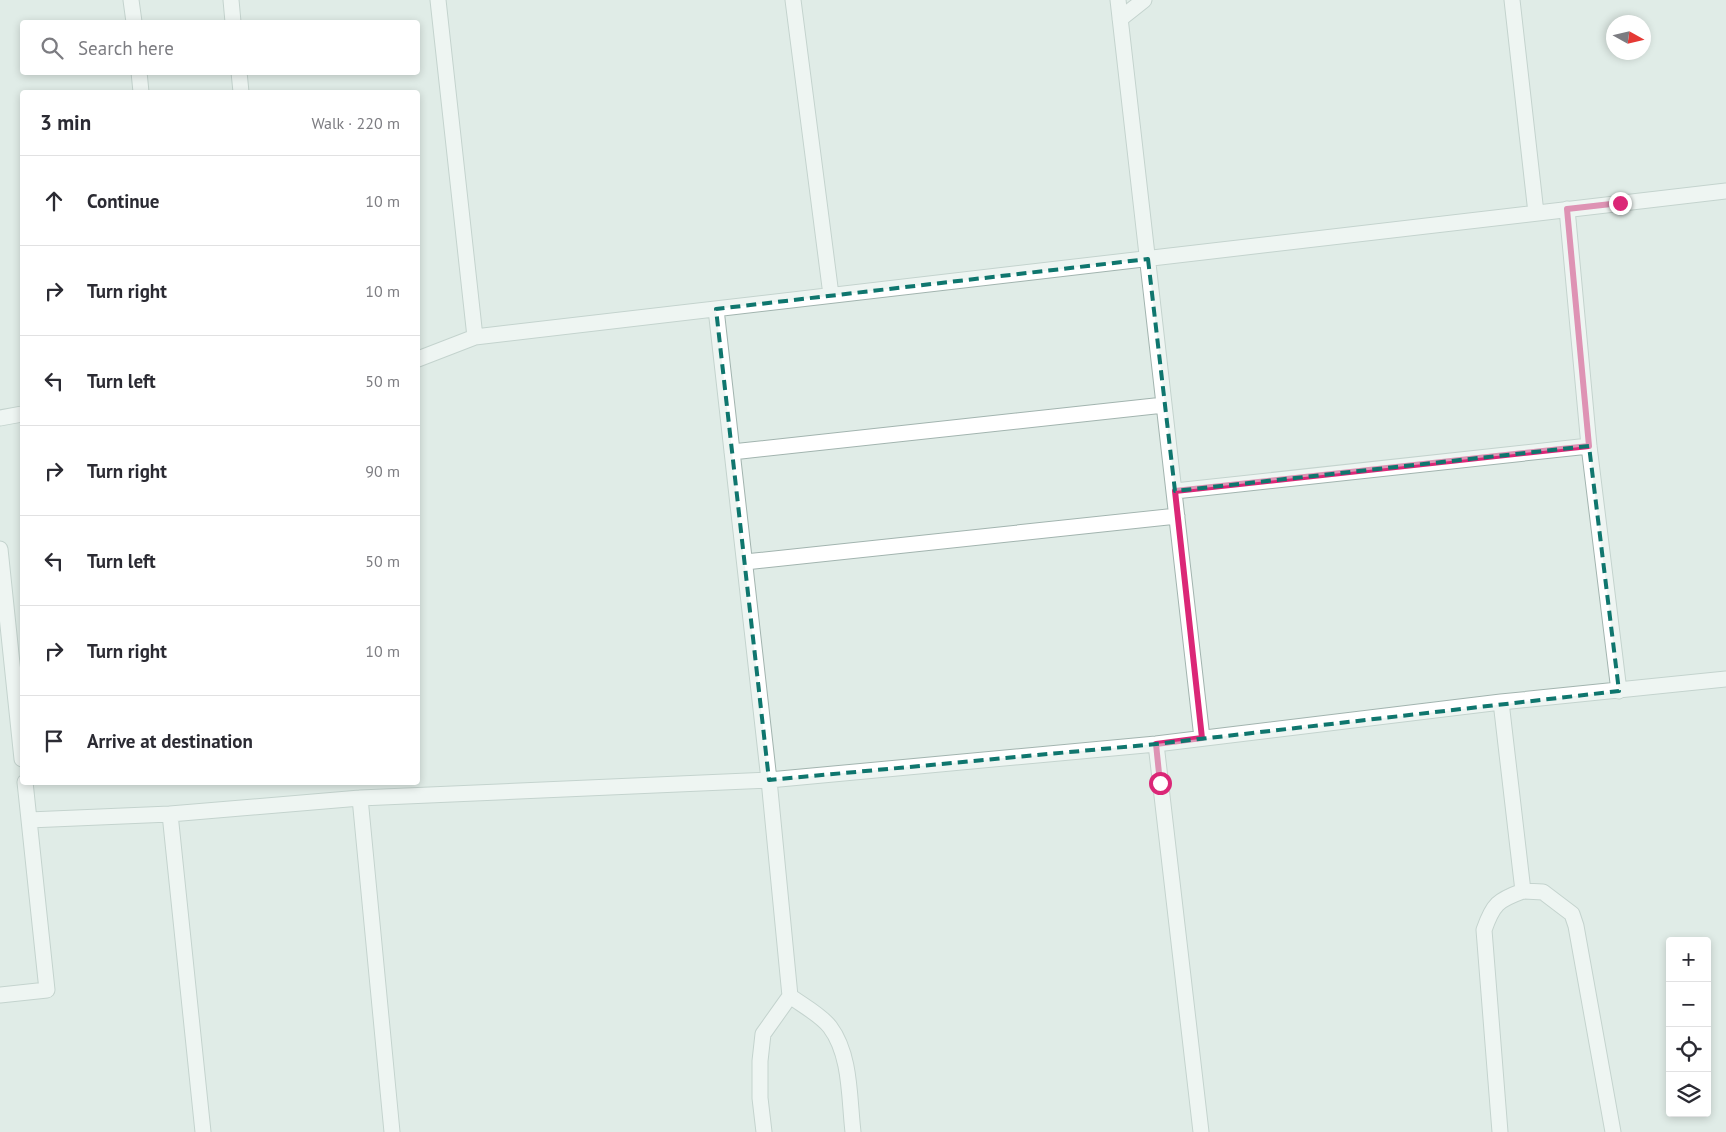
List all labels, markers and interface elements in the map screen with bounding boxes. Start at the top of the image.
north arrow [1606,15,1651,60]
search box [20,20,420,75]
icon: search [38,34,66,62]
text: Search here [78,36,174,60]
text: 3 min [40,109,91,136]
text: Walk · 220 m [311,113,400,133]
icon: ahead [40,187,68,215]
text: Continue [87,189,159,213]
text: 10 m [365,191,400,211]
route end [1609,192,1632,215]
icon: right [40,277,68,305]
text: Turn right [87,279,167,303]
text: 10 m [365,281,400,301]
icon: left [40,367,68,395]
text: Turn left [87,369,156,393]
text: 50 m [365,371,400,391]
icon: right [40,457,68,485]
text: Turn right [87,459,167,483]
text: 90 m [365,461,400,481]
icon: left [40,547,68,575]
text: Turn left [87,549,156,573]
text: 50 m [365,551,400,571]
icon: right [40,637,68,665]
text: Turn right [87,639,167,663]
text: 10 m [365,641,400,661]
icon: arrive [40,727,68,755]
text: Arrive at destination [87,729,253,753]
route start [1149,772,1172,795]
map controls [1666,937,1711,1117]
button: + [1666,937,1711,982]
button: − [1666,982,1711,1027]
button: locate [1666,1027,1711,1072]
button: layers [1666,1072,1711,1117]

